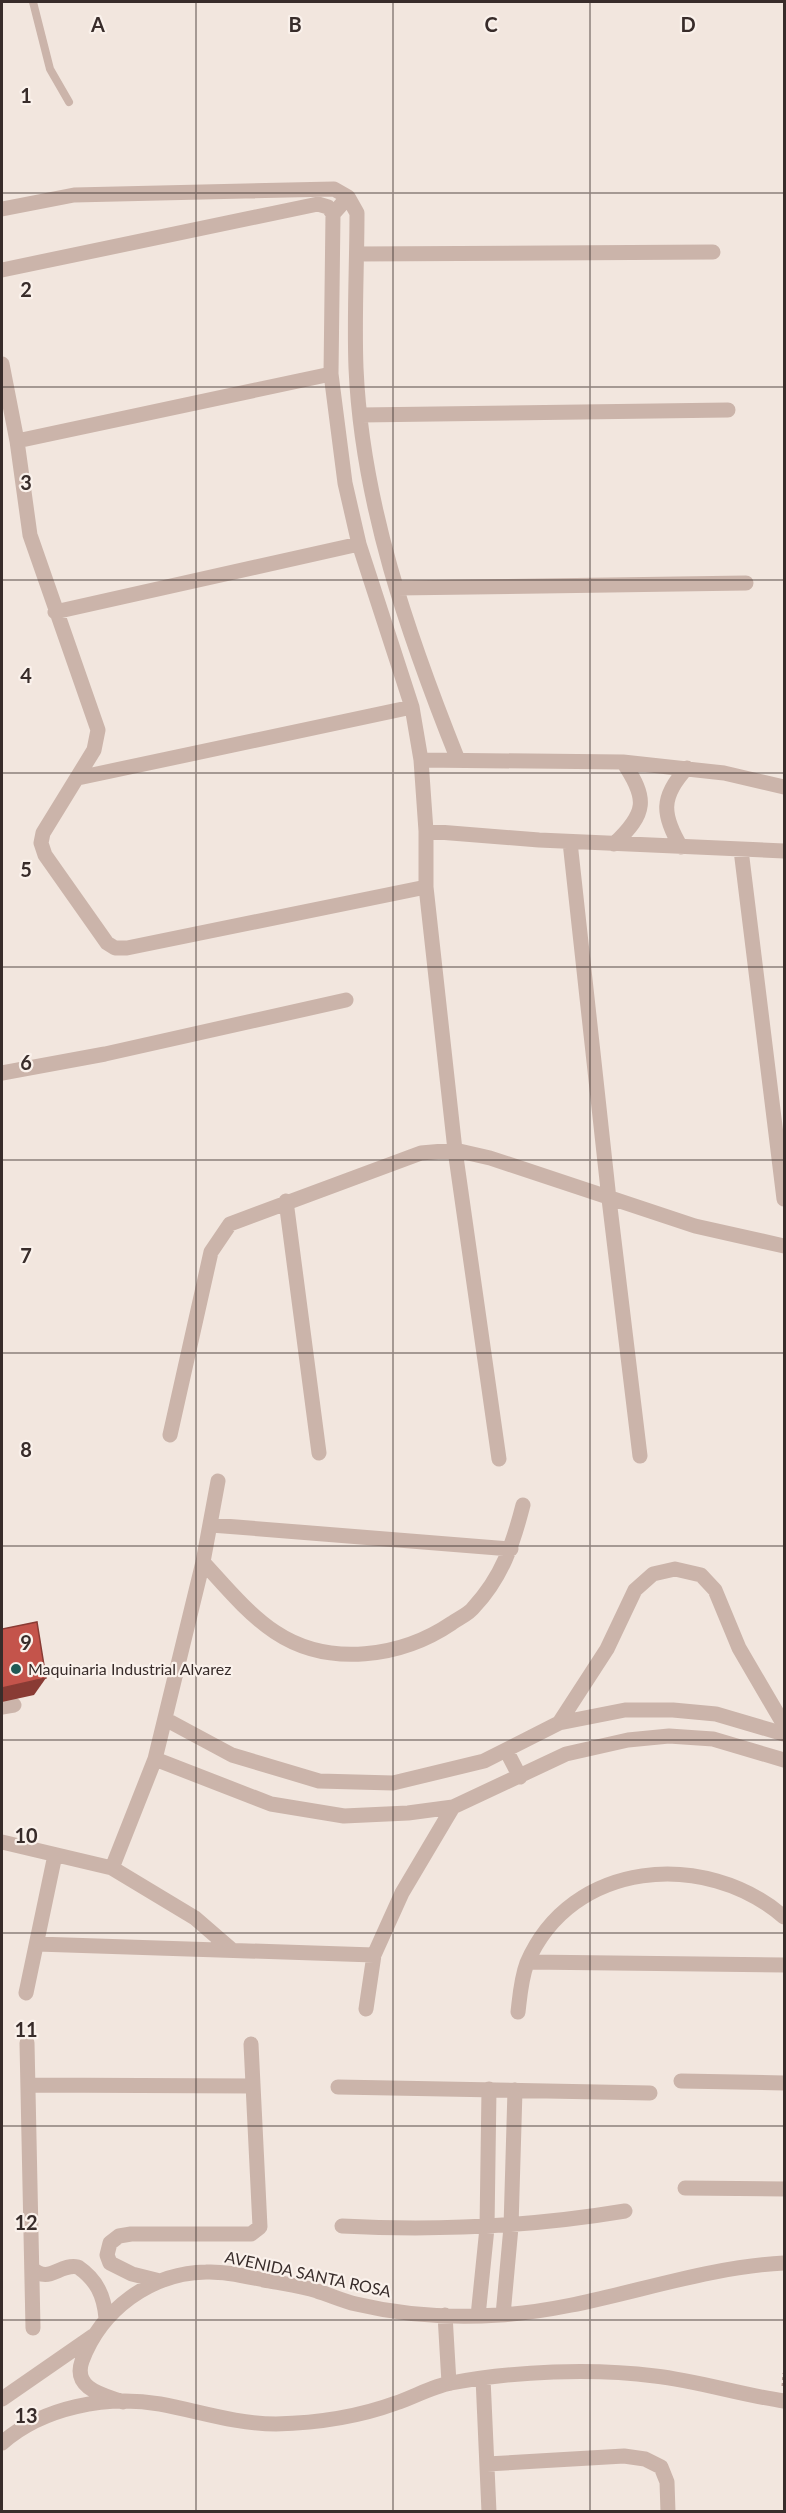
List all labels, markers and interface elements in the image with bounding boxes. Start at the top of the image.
text: A [90,12,105,36]
text: B [288,12,302,36]
text: C [484,12,498,36]
text: D [680,12,696,36]
text: 1 [20,83,32,107]
text: 2 [20,277,32,301]
text: 3 [20,470,32,494]
text: 4 [20,663,32,687]
text: 5 [20,857,32,881]
text: 6 [20,1050,32,1074]
text: 7 [20,1243,32,1267]
text: 8 [20,1437,32,1461]
text: 9 [20,1630,32,1654]
place label: Maquinaria Industrial Alvarez [28,1659,231,1678]
marker: Maquinaria Industrial Alvarez [9,1662,23,1676]
text: 10 [14,1823,38,1847]
text: 11 [14,2017,38,2041]
text: 12 [14,2210,38,2234]
street label: AVENIDA SANTA ROSA [223,2247,393,2300]
text: 13 [14,2403,38,2427]

